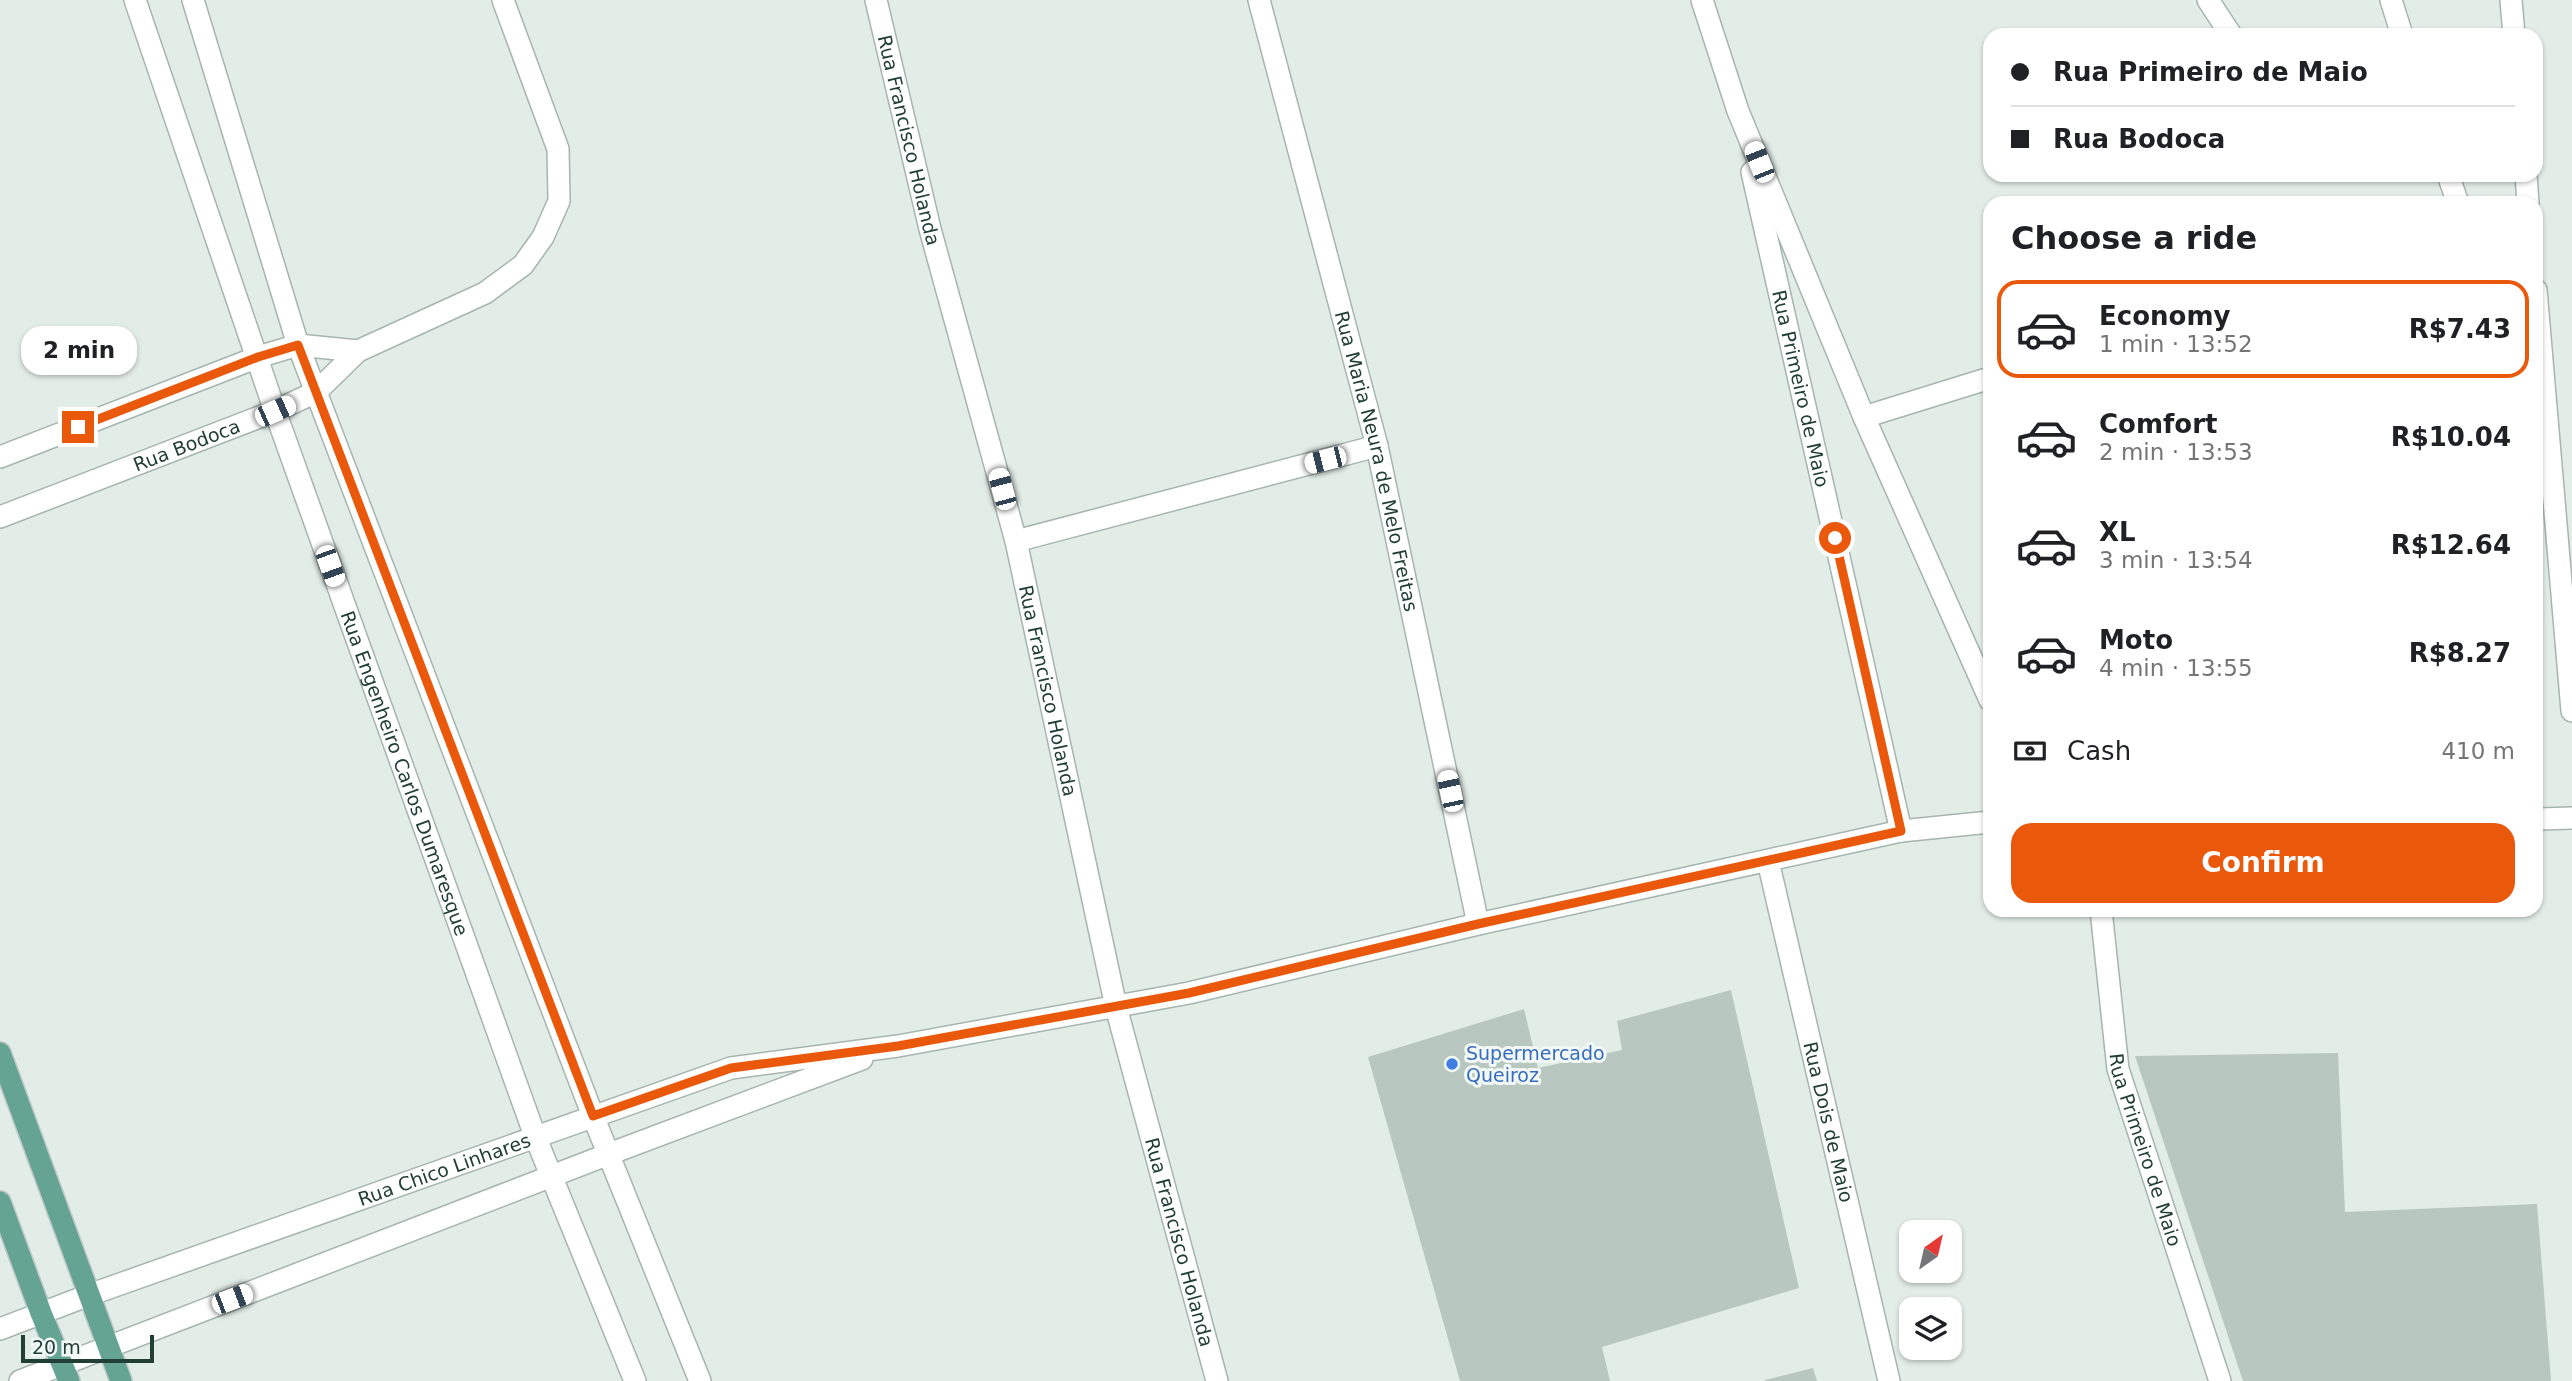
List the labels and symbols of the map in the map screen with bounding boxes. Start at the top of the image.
street label: Rua Francisco Holanda [874,33,945,248]
car [1742,139,1777,185]
street label: Rua Primeiro de Maio [1768,288,1834,489]
street label: Rua Maria Neura de Melo Freitas [1331,308,1423,613]
callout: 2 min [20,326,136,374]
car [252,393,299,429]
route end [62,411,94,443]
street label: Rua Bodoca [130,415,243,476]
car [1303,445,1348,475]
car [987,466,1018,512]
route start [1819,522,1851,554]
car [313,543,348,589]
street label: Rua Francisco Holanda [1015,583,1081,798]
street label: Rua Engenheiro Carlos Dumaresque [337,608,473,939]
car [1436,768,1465,814]
street label: Rua Dois de Maio [1799,1039,1858,1205]
place label: Supermercado Queiroz [1466,1042,1605,1086]
street label: Rua Primeiro de Maio [2105,1052,2186,1249]
marker: Supermercado Queiroz [1444,1056,1460,1072]
street label: Rua Chico Linhares [355,1129,533,1210]
street label: Rua Francisco Holanda [1141,1135,1218,1349]
north arrow [1899,1220,1962,1283]
car [209,1282,256,1316]
scale bar [21,1332,154,1364]

